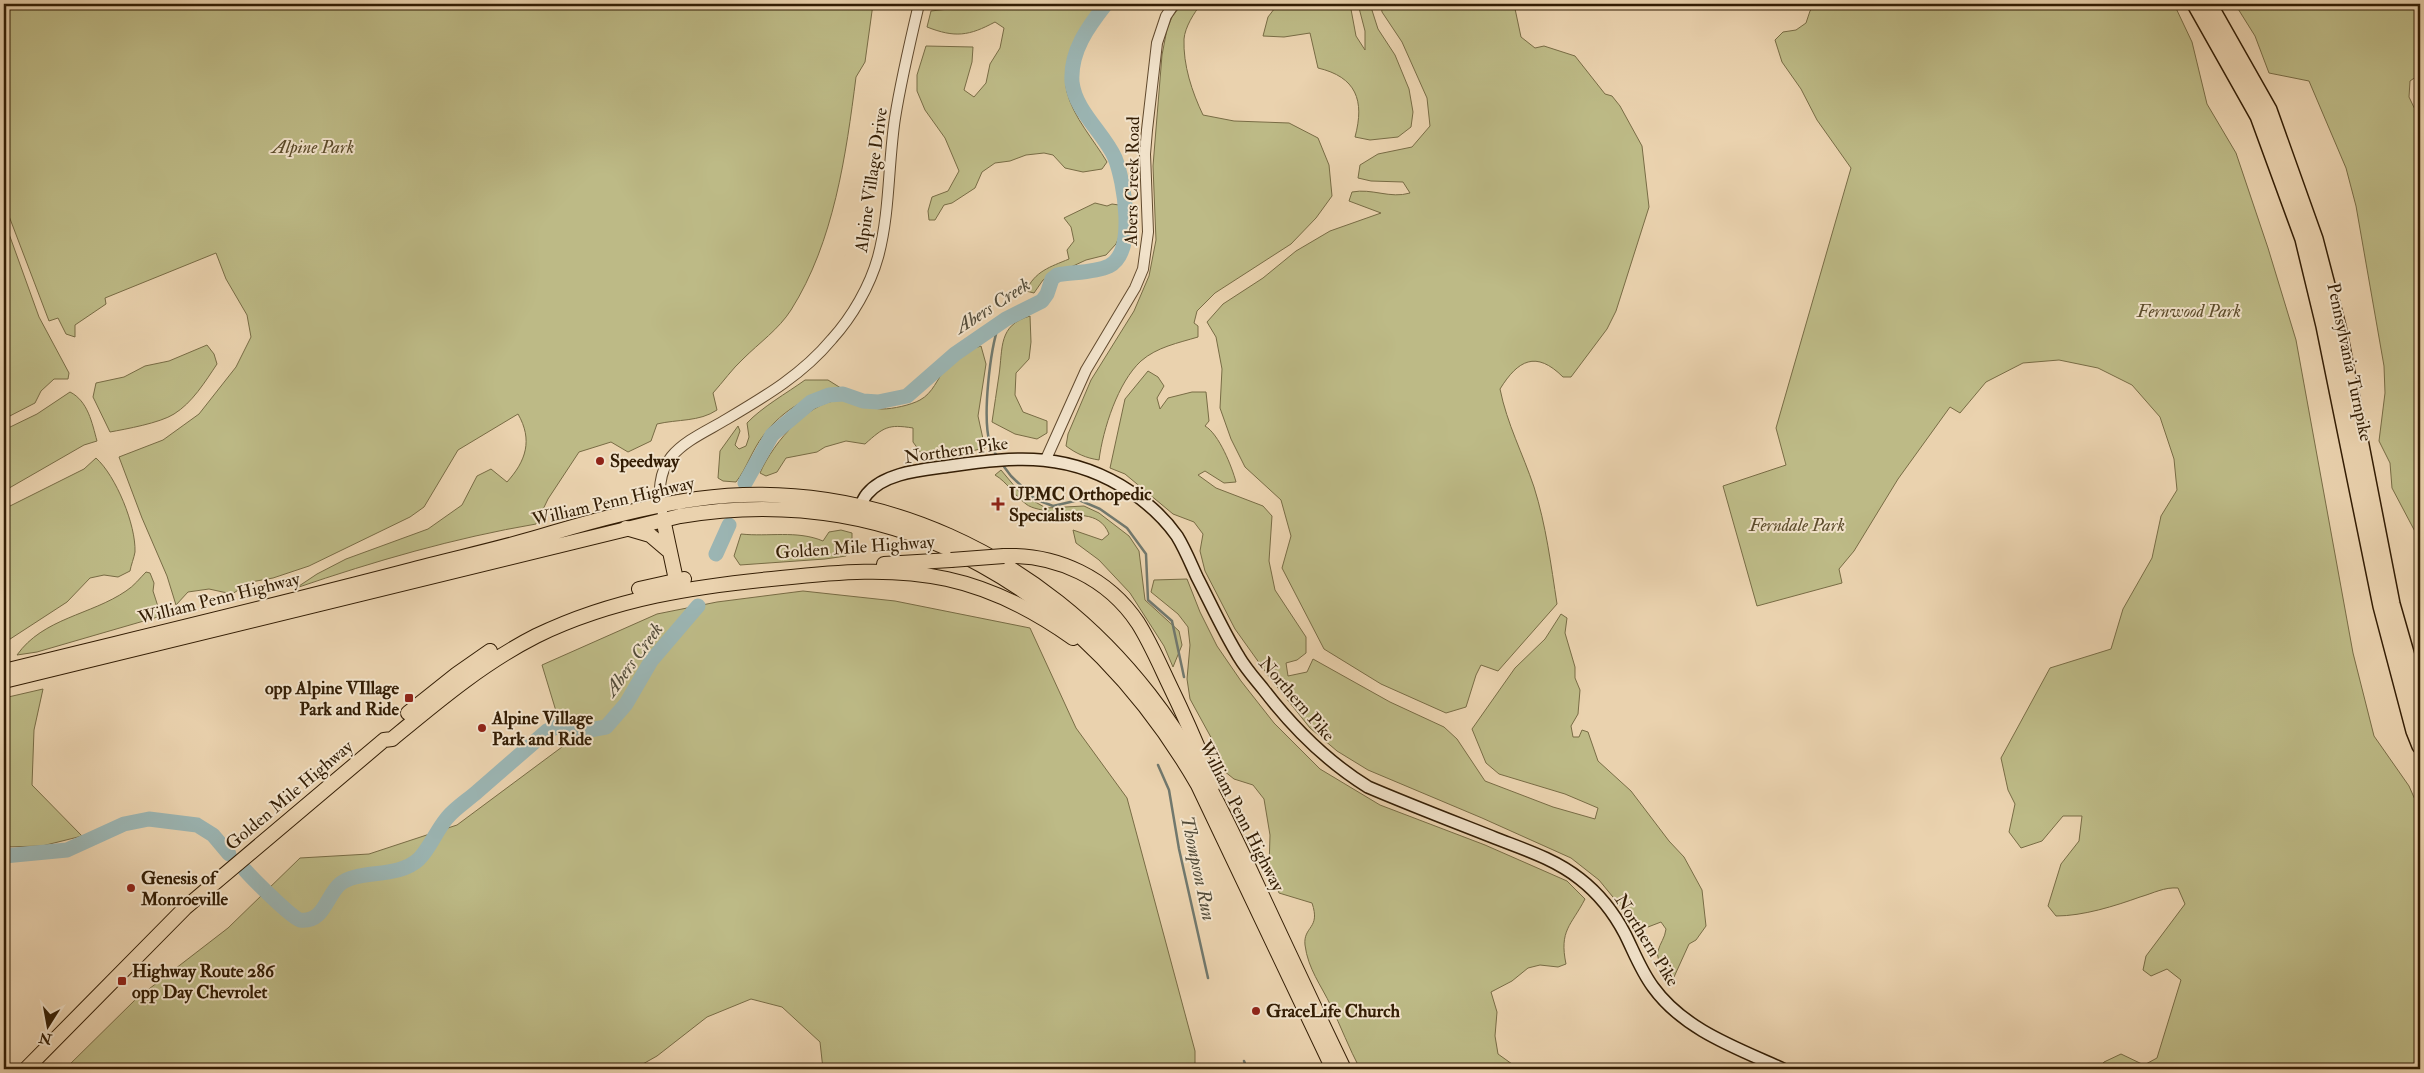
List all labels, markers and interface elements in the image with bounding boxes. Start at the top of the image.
street label: Alpine Village Drive [850,106,893,255]
street label: Abers Creek Road [1120,116,1145,247]
park label: Alpine Park [270,136,354,159]
water label: Abers Creek [949,272,1035,340]
street label: Pennsylvania Turnpike [2321,281,2378,444]
park label: Fernwood Park [2136,300,2241,323]
street label: Northern Pike [903,432,1010,469]
place label: Speedway [610,450,680,473]
marker: Speedway [594,455,606,467]
street label: William Penn Highway [529,471,698,532]
place label: UPMC Orthopedic Specialists [1009,483,1152,527]
marker: UPMC Orthopedic Specialists [991,497,1005,511]
park label: Ferndale Park [1748,514,1845,537]
street label: Golden Mile Highway [775,530,936,565]
street label: William Penn Highway [135,567,303,630]
water label: Abers Creek [598,618,669,703]
street label: Northern Pike [1254,652,1340,747]
place label: opp Alpine VIllage Park and Ride [265,677,399,721]
marker: opp Alpine VIllage Park and Ride [403,692,415,704]
place label: Alpine Village Park and Ride [491,707,593,751]
marker: Alpine Village Park and Ride [476,722,488,734]
street label: Golden Mile Highway [221,735,359,855]
street label: William Penn Highway [1193,736,1290,896]
water label: Thompson Run [1175,814,1221,923]
place label: Genesis of Monroeville [140,867,229,911]
marker: Genesis of Monroeville [125,882,137,894]
street label: Northern Pike [1609,890,1684,991]
place label: Highway Route 286 opp Day Chevrolet [132,960,276,1004]
marker: Highway Route 286 opp Day Chevrolet [116,975,128,987]
north arrow [22,1000,72,1050]
place label: GraceLife Church [1266,1000,1400,1023]
marker: GraceLife Church [1250,1005,1262,1017]
text: N [37,1029,54,1048]

